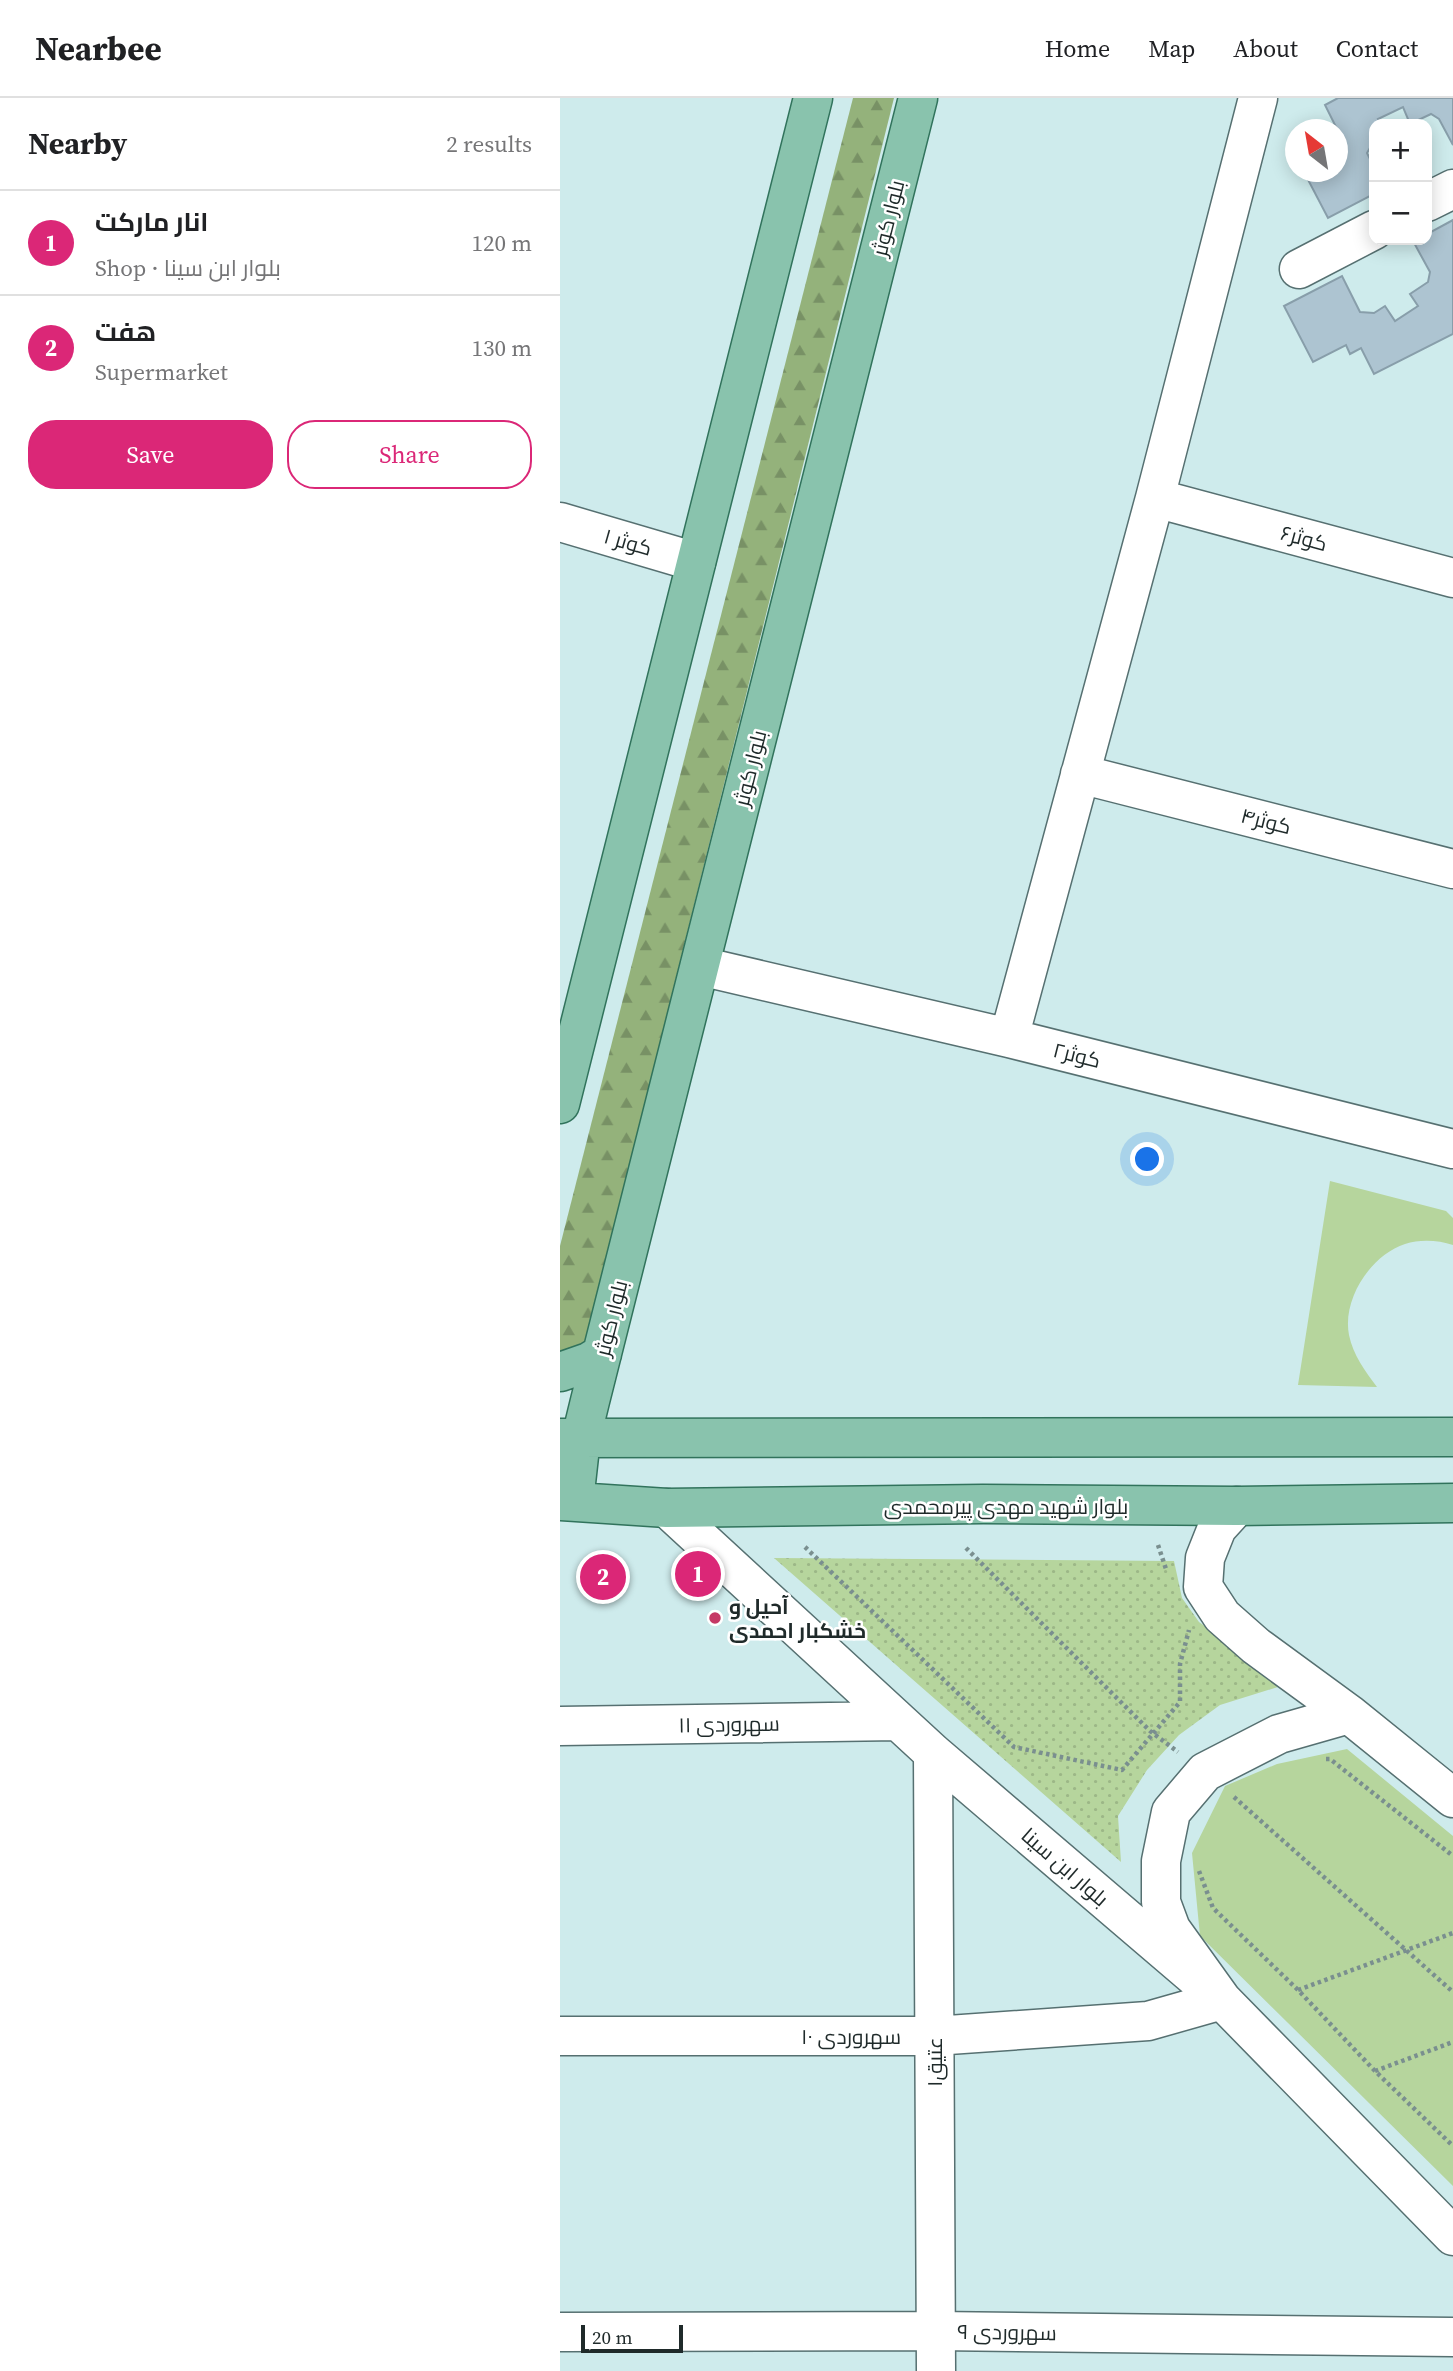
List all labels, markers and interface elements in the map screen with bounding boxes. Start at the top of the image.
text: Nearbee [35,26,162,71]
text: Home [1045,32,1110,65]
text: Map [1148,32,1195,65]
text: About [1233,32,1298,65]
text: Contact [1336,32,1418,65]
north arrow [1285,119,1348,182]
map controls [1369,119,1432,245]
button: + [1369,119,1432,182]
text: Nearby [28,123,127,164]
text: 2 results [446,128,532,160]
street label: بلوار کوثر [864,177,911,260]
button: − [1369,182,1432,245]
text: انار مارکت [95,204,208,240]
text: 1 [45,227,57,259]
text: 120 m [471,227,532,259]
text: Shop · بلوار ابن سینا [95,252,281,284]
text: هفت [95,314,156,350]
text: 2 [45,332,57,364]
text: 130 m [471,332,532,364]
text: Supermarket [95,356,228,388]
button: Save [28,420,273,489]
button: Share [287,420,532,489]
street label: کوثر۶ [1277,518,1331,558]
street label: کوثر ۱ [601,521,655,563]
street label: بلوار کوثر [726,727,773,810]
street label: کوثر۴ [1238,801,1294,841]
street label: کوثر۲ [1050,1035,1104,1075]
your location [1130,1142,1164,1176]
street label: بلوار کوثر [587,1277,634,1360]
street label: بلوار شهید مهدی پیرمحمدی [884,1492,1128,1521]
pin: 1 [675,1548,721,1600]
pin: 2 [580,1551,626,1603]
place label: آحیل و خشکبار احمدی [729,1592,866,1645]
marker: آحیل و خشکبار احمدی [707,1610,723,1626]
street label: سهروردی ١١ [678,1709,780,1739]
street label: بلوار ابن سینا [1015,1821,1115,1913]
street label: سهروردی ۱۰ [801,2022,901,2051]
street label: عتیق۱ [920,2037,949,2087]
street label: سهروردی ۹ [957,2317,1057,2347]
scale bar [581,2322,682,2354]
text: 20 m [592,2324,633,2350]

